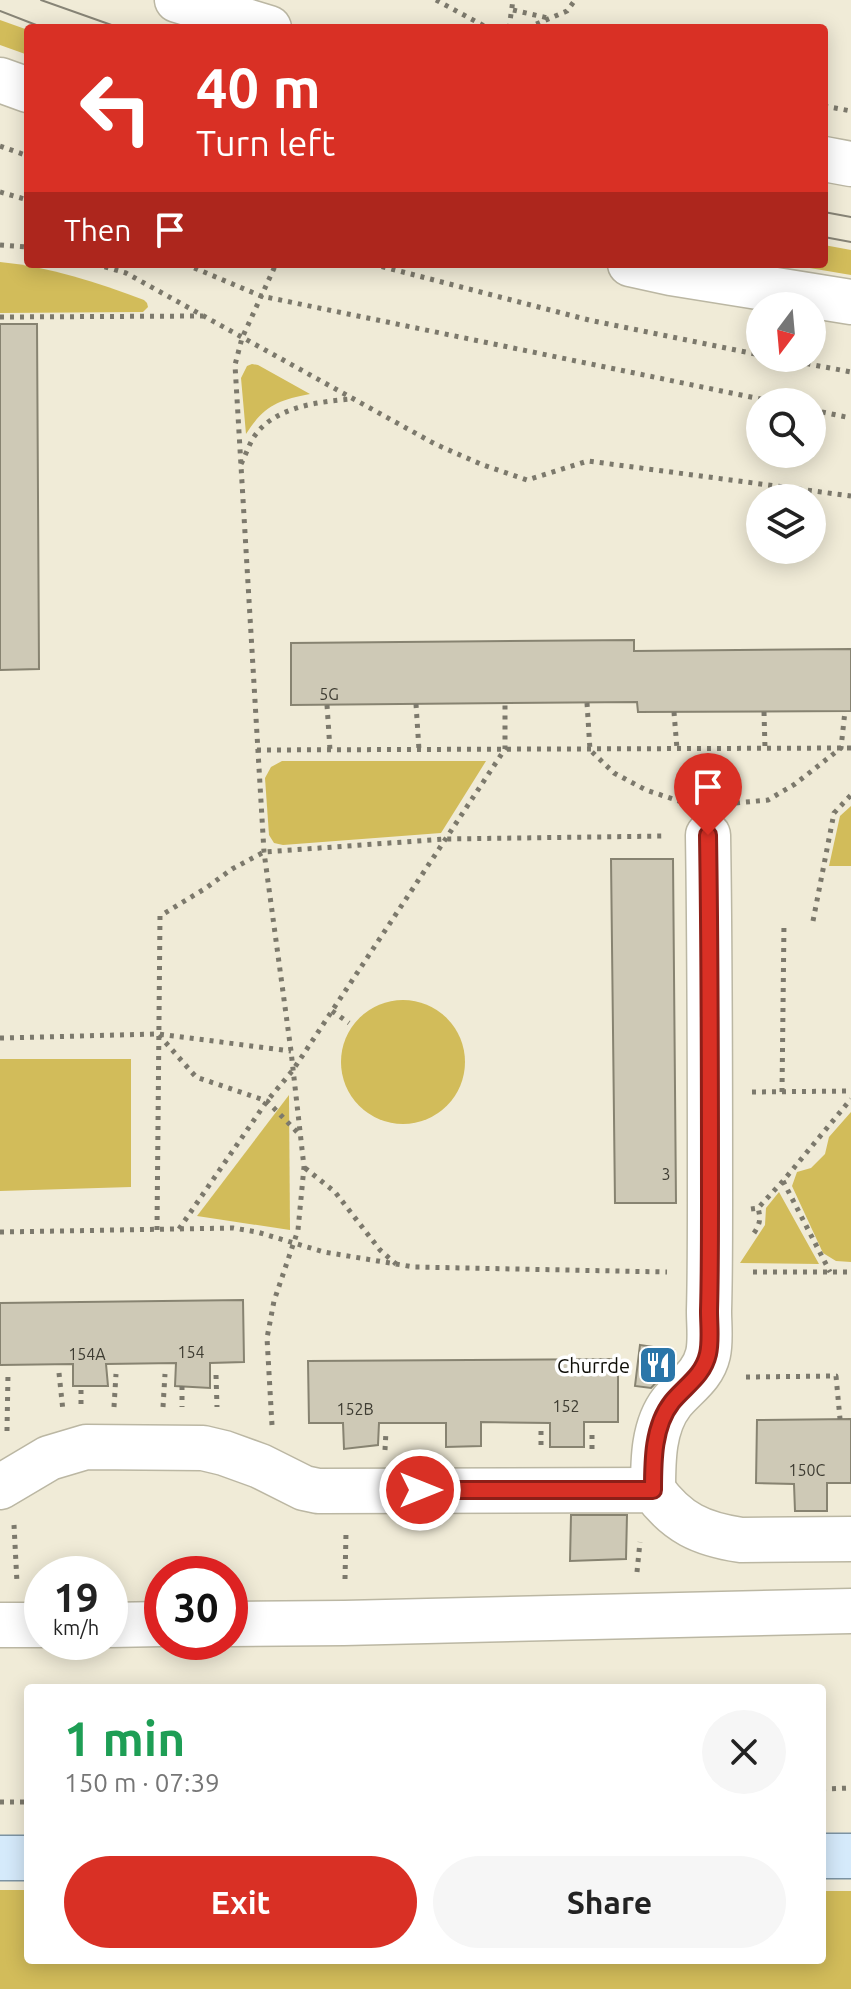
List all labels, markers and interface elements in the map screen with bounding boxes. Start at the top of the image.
icon: left [64,56,168,160]
text: 40 m [196,56,321,119]
text: Turn left [196,122,335,163]
icon: arrive [148,208,192,252]
text: Then [64,213,132,247]
north arrow [746,292,826,372]
map controls [746,292,826,564]
button: search [746,388,826,468]
button: layers [746,484,826,564]
house number: 5G [319,685,339,703]
pin [674,753,742,835]
icon: arrive [686,765,730,809]
house number: 3 [661,1165,671,1183]
house number: 154 [177,1343,205,1361]
restaurant icon: Churrde [637,1344,679,1386]
house number: 154A [68,1345,106,1363]
place label: Churrde [557,1354,630,1377]
house number: 152 [552,1397,580,1415]
house number: 152B [336,1400,374,1418]
position arrow [378,1448,462,1532]
house number: 150C [789,1461,826,1479]
speed limit sign: 30 [144,1556,248,1660]
text: 19 [53,1575,99,1620]
text: km/h [53,1616,99,1639]
button: close [702,1710,786,1794]
text: 1 min [64,1711,185,1765]
text: 150 m · 07:39 [64,1768,220,1797]
button: Exit [64,1856,417,1948]
button: Share [433,1856,786,1948]

